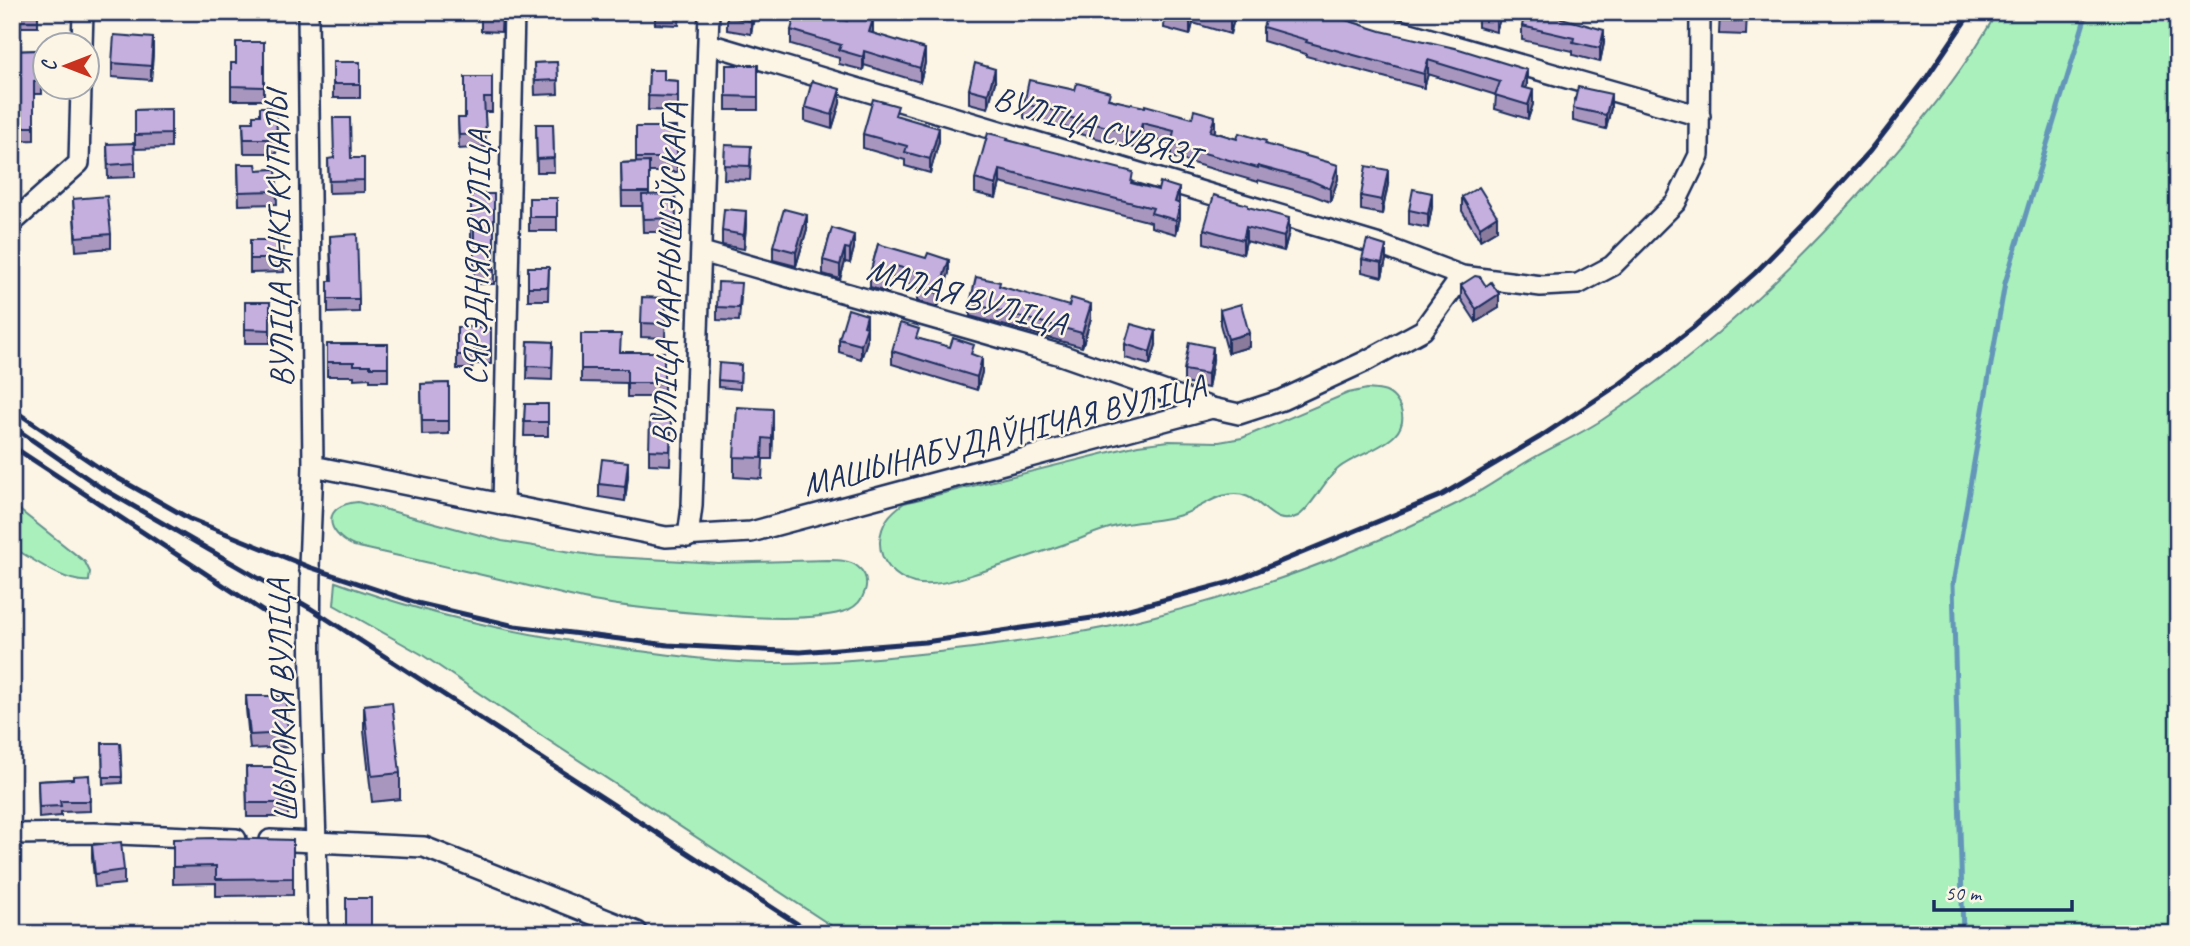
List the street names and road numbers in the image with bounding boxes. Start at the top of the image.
street label: ВУЛІЦА СУВЯЗІ [989,76,1210,180]
street label: ВУЛІЦА ЯНКІ КУПАЛЫ [255,86,303,387]
street label: ВУЛІЦА ЧАРНЫШЭЎСКАГА [642,101,696,445]
street label: СЯРЭДНЯЯ ВУЛІЦА [454,129,500,386]
street label: МАЛАЯ ВУЛІЦА [862,247,1073,345]
street label: МАШЫНАБУДАЎНІЧАЯ ВУЛІЦА [798,364,1211,505]
street label: ШЫРОКАЯ ВУЛІЦА [257,577,307,823]

